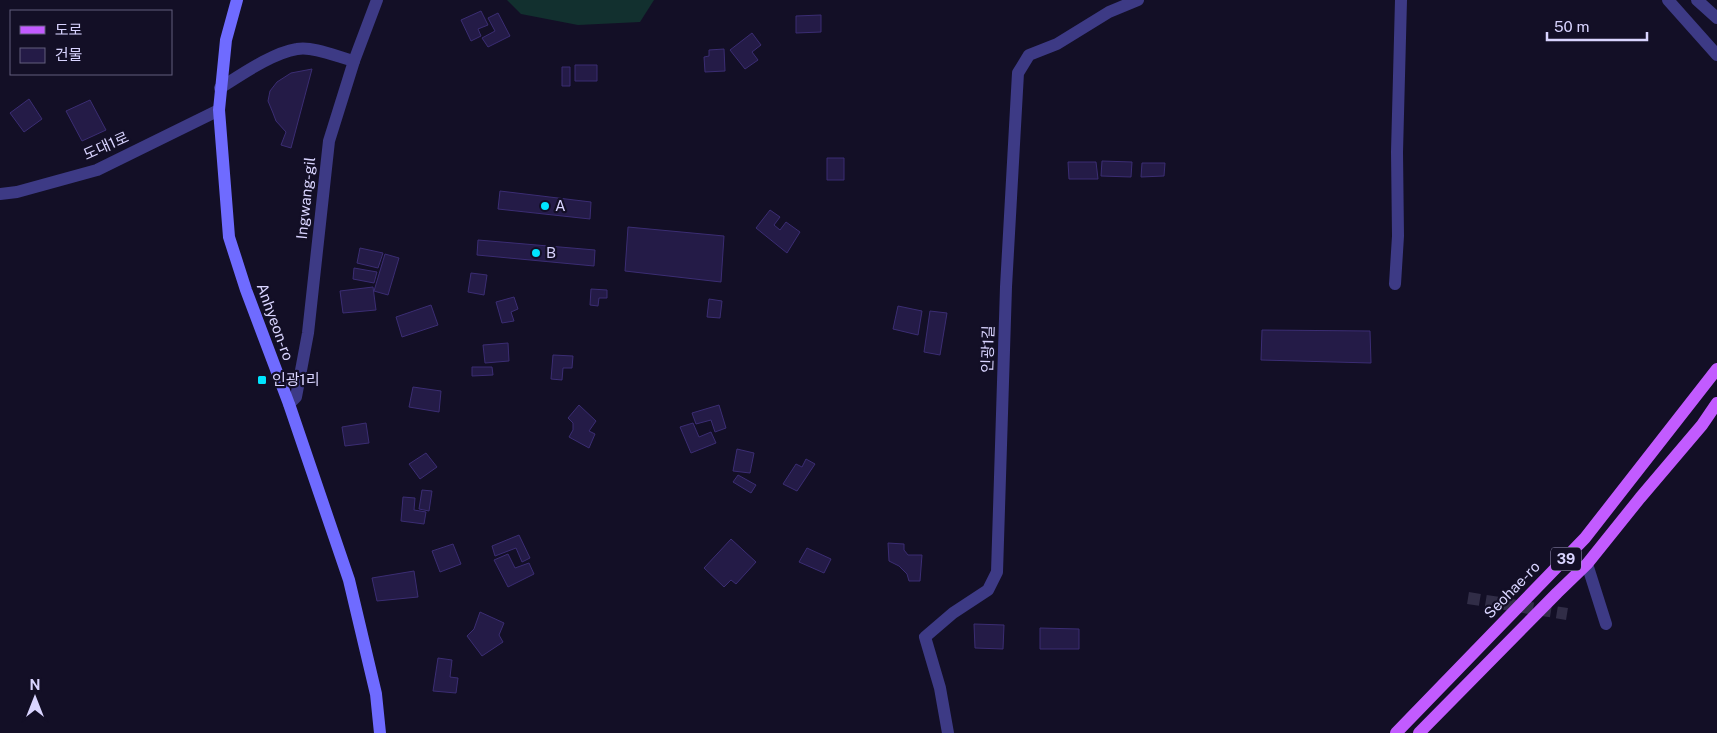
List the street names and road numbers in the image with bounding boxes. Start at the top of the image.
street label: 도대1로 [81,128,131,163]
street label: Ingwang-gil [293,156,318,240]
street label: Anhyeon-ro [254,281,297,363]
street label: 인광1길 [978,325,997,373]
road number: 39 [1551,548,1581,570]
street label: Seohae-ro [1480,558,1543,622]

